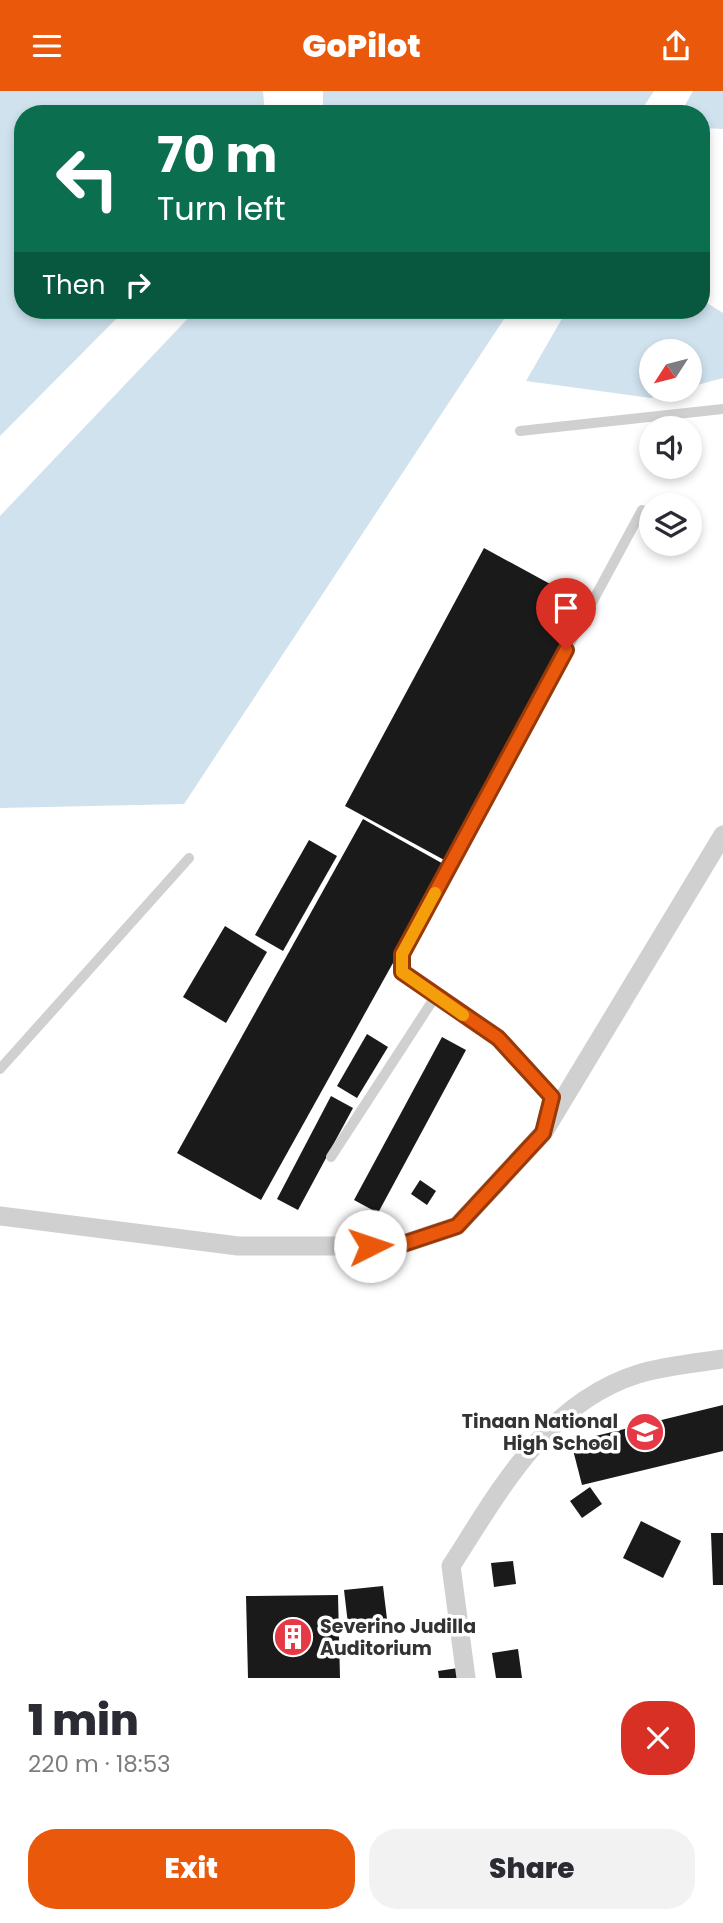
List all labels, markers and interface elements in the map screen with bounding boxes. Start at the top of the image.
text: GoPilot [302,23,421,68]
icon: menu [28,27,66,65]
icon: share [657,27,695,65]
text: 70 m [157,121,277,189]
icon: left [42,133,133,224]
text: Turn left [157,186,286,231]
icon: right [119,266,157,304]
text: Then [42,267,105,303]
north arrow [639,339,702,403]
map controls [639,339,702,556]
button: sound [639,416,702,479]
button: layers [639,493,702,556]
pin [536,578,596,650]
icon: arrive [547,589,585,627]
position arrow [333,1209,407,1283]
place label: Tinaan National High School [462,1408,618,1457]
school or university icon: Tinaan National High School [624,1411,666,1453]
place label: Severino Judilla Auditorium [320,1613,476,1662]
building icon: Severino Judilla Auditorium [272,1616,314,1658]
text: 1 min [28,1691,139,1750]
button: close [621,1701,695,1775]
text: 220 m · 18:53 [28,1748,171,1780]
button: Exit [28,1829,355,1909]
button: Share [369,1829,695,1909]

